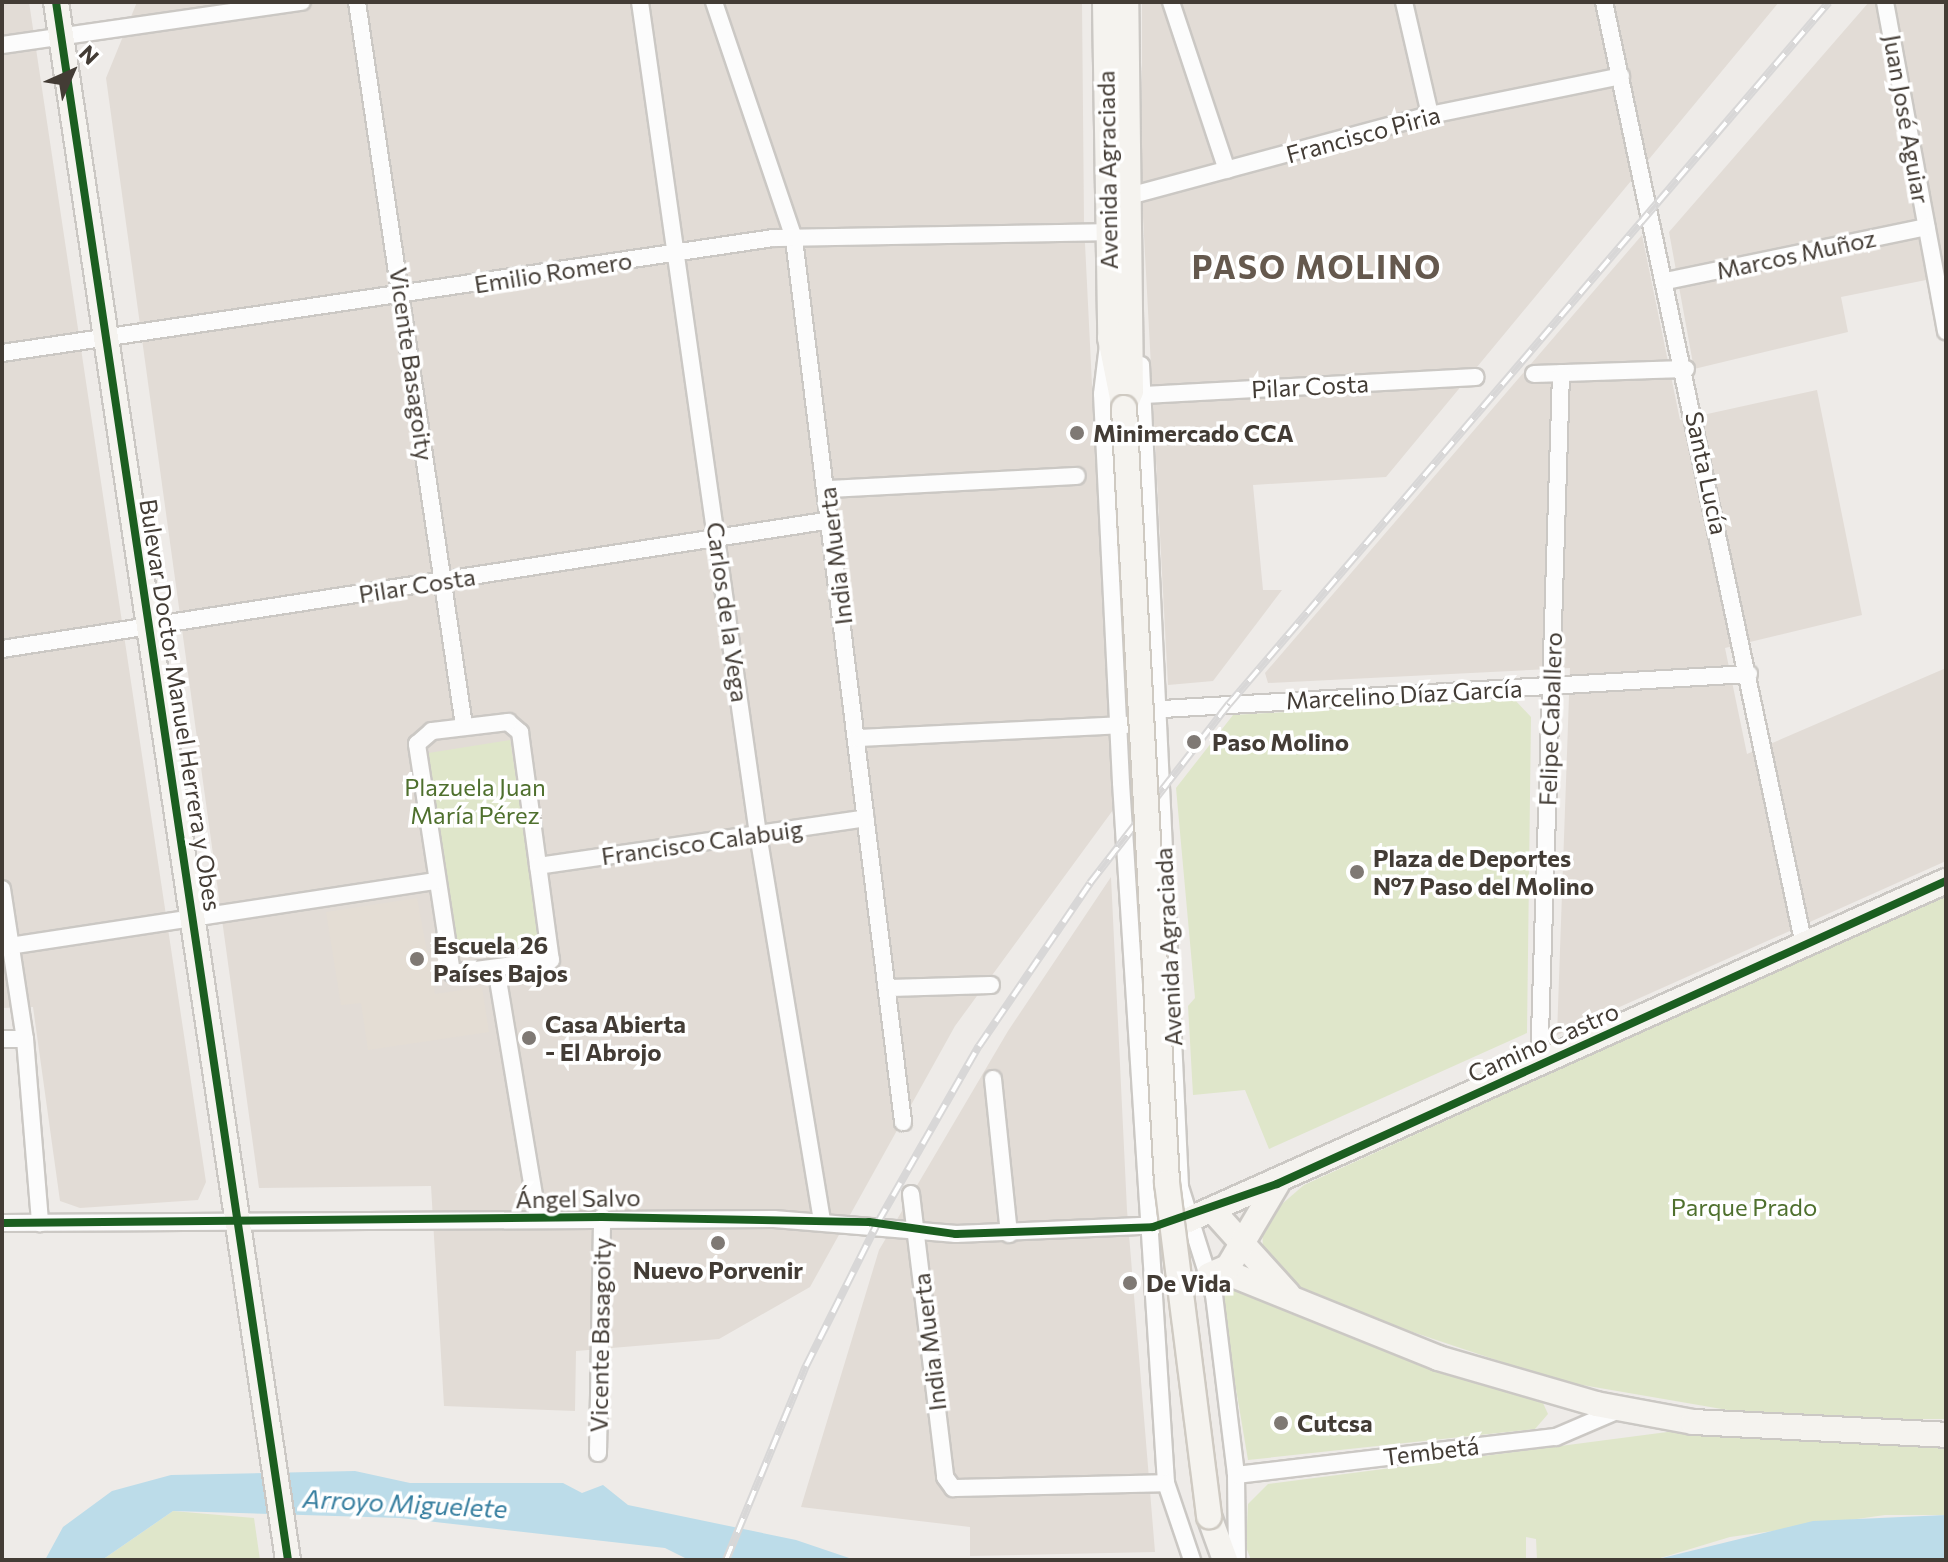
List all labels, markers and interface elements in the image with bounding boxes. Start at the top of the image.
north arrow [32,32,112,112]
street label: Juan José Aguiar [1878,32,1936,206]
text: N [74,39,105,70]
street label: Avenida Agraciada [1091,70,1123,270]
street label: Francisco Piria [1283,100,1443,168]
street label: Marcos Muñoz [1714,223,1878,285]
street label: Emilio Romero [472,245,634,299]
district label: PASO MOLINO [1192,247,1442,285]
street label: Vicente Basagoity [384,265,440,463]
street label: Pilar Costa [1250,369,1370,403]
street label: Santa Lucía [1680,409,1734,537]
place label: Minimercado CCA [1093,419,1294,447]
marker: Minimercado CCA [1068,424,1086,442]
street label: India Muerta [812,485,858,627]
street label: Bulevar Doctor Manuel Herrera y Obes [134,497,228,913]
street label: Carlos de la Vega [701,520,755,704]
street label: Pilar Costa [357,562,477,608]
street label: Felipe Caballero [1533,632,1567,806]
street label: Marcelino Díaz García [1285,673,1523,715]
place label: Paso Molino [1212,728,1349,756]
marker: Paso Molino [1183,731,1205,753]
park label: Plazuela Juan María Pérez [404,773,546,829]
street label: Francisco Calabuig [599,814,805,870]
place label: Plaza de Deportes Nº7 Paso del Molino [1373,844,1594,900]
street label: Avenida Agraciada [1148,847,1188,1047]
marker: Plaza de Deportes Nº7 Paso del Molino [1348,863,1366,881]
place label: Escuela 26 Países Bajos [433,931,568,987]
marker: Escuela 26 Países Bajos [408,950,426,968]
street label: Camino Castro [1463,996,1623,1088]
place label: Casa Abierta - El Abrojo [545,1010,686,1066]
marker: Casa Abierta - El Abrojo [520,1029,538,1047]
street label: Ángel Salvo [515,1183,641,1213]
park label: Parque Prado [1671,1193,1817,1221]
marker: Nuevo Porvenir [709,1234,727,1252]
street label: Vicente Basagoity [584,1237,616,1433]
place label: Nuevo Porvenir [633,1256,803,1284]
place label: De Vida [1146,1269,1231,1297]
street label: India Muerta [906,1271,952,1413]
marker: De Vida [1121,1274,1139,1292]
place label: Cutcsa [1297,1409,1373,1437]
marker: Cutcsa [1272,1414,1290,1432]
street label: Tembetá [1382,1431,1480,1471]
water label: Arroyo Miguelete [302,1482,508,1524]

